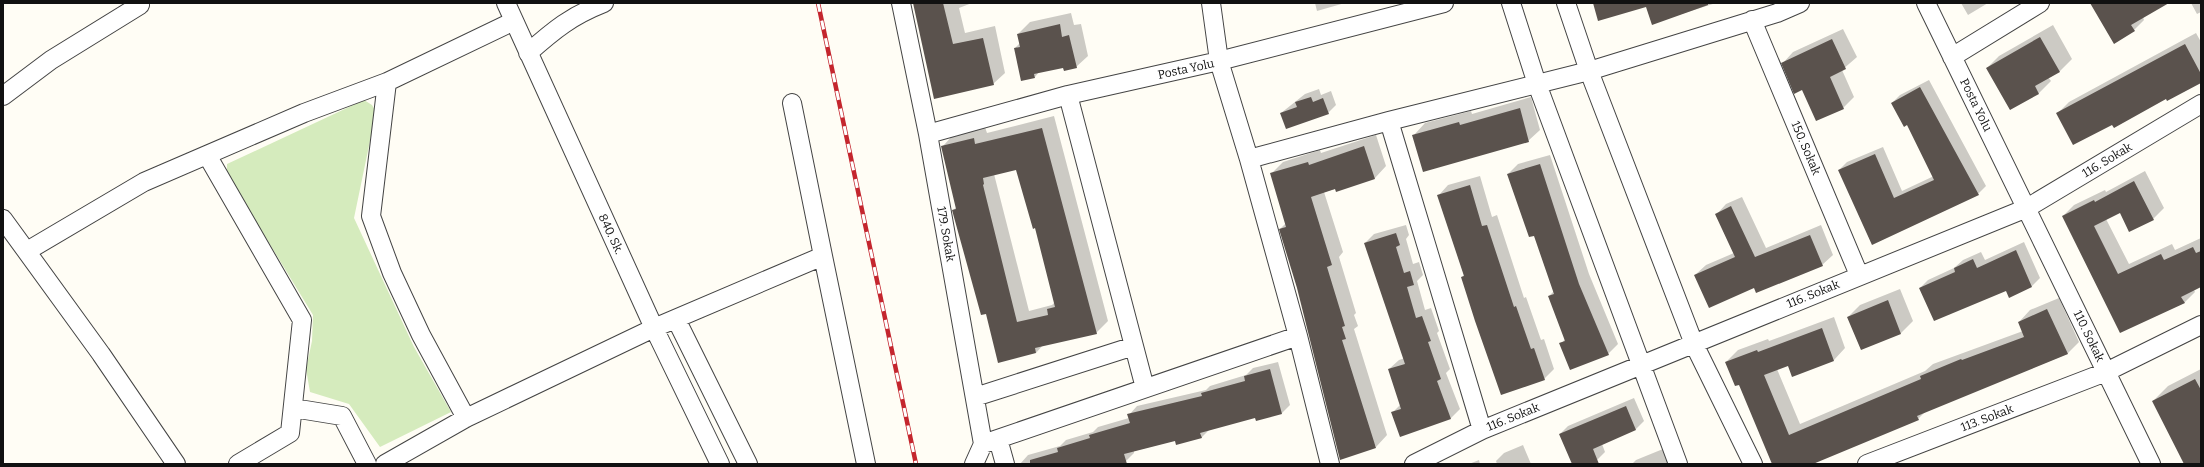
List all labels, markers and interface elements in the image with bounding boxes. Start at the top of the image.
street label: Posta Yolu [1156,56,1216,82]
street label: Posta Yolu [1957,76,1995,134]
street label: 150. Sokak [1788,119,1824,177]
street label: 116. Sokak [2080,140,2135,180]
street label: 179. Sokak [934,205,958,263]
street label: 840. Sk. [596,212,626,256]
street label: 116. Sokak [1785,277,1842,311]
street label: 110. Sokak [2071,308,2108,364]
street label: 116. Sokak [1485,400,1542,434]
street label: 113. Sokak [1959,402,2015,434]

